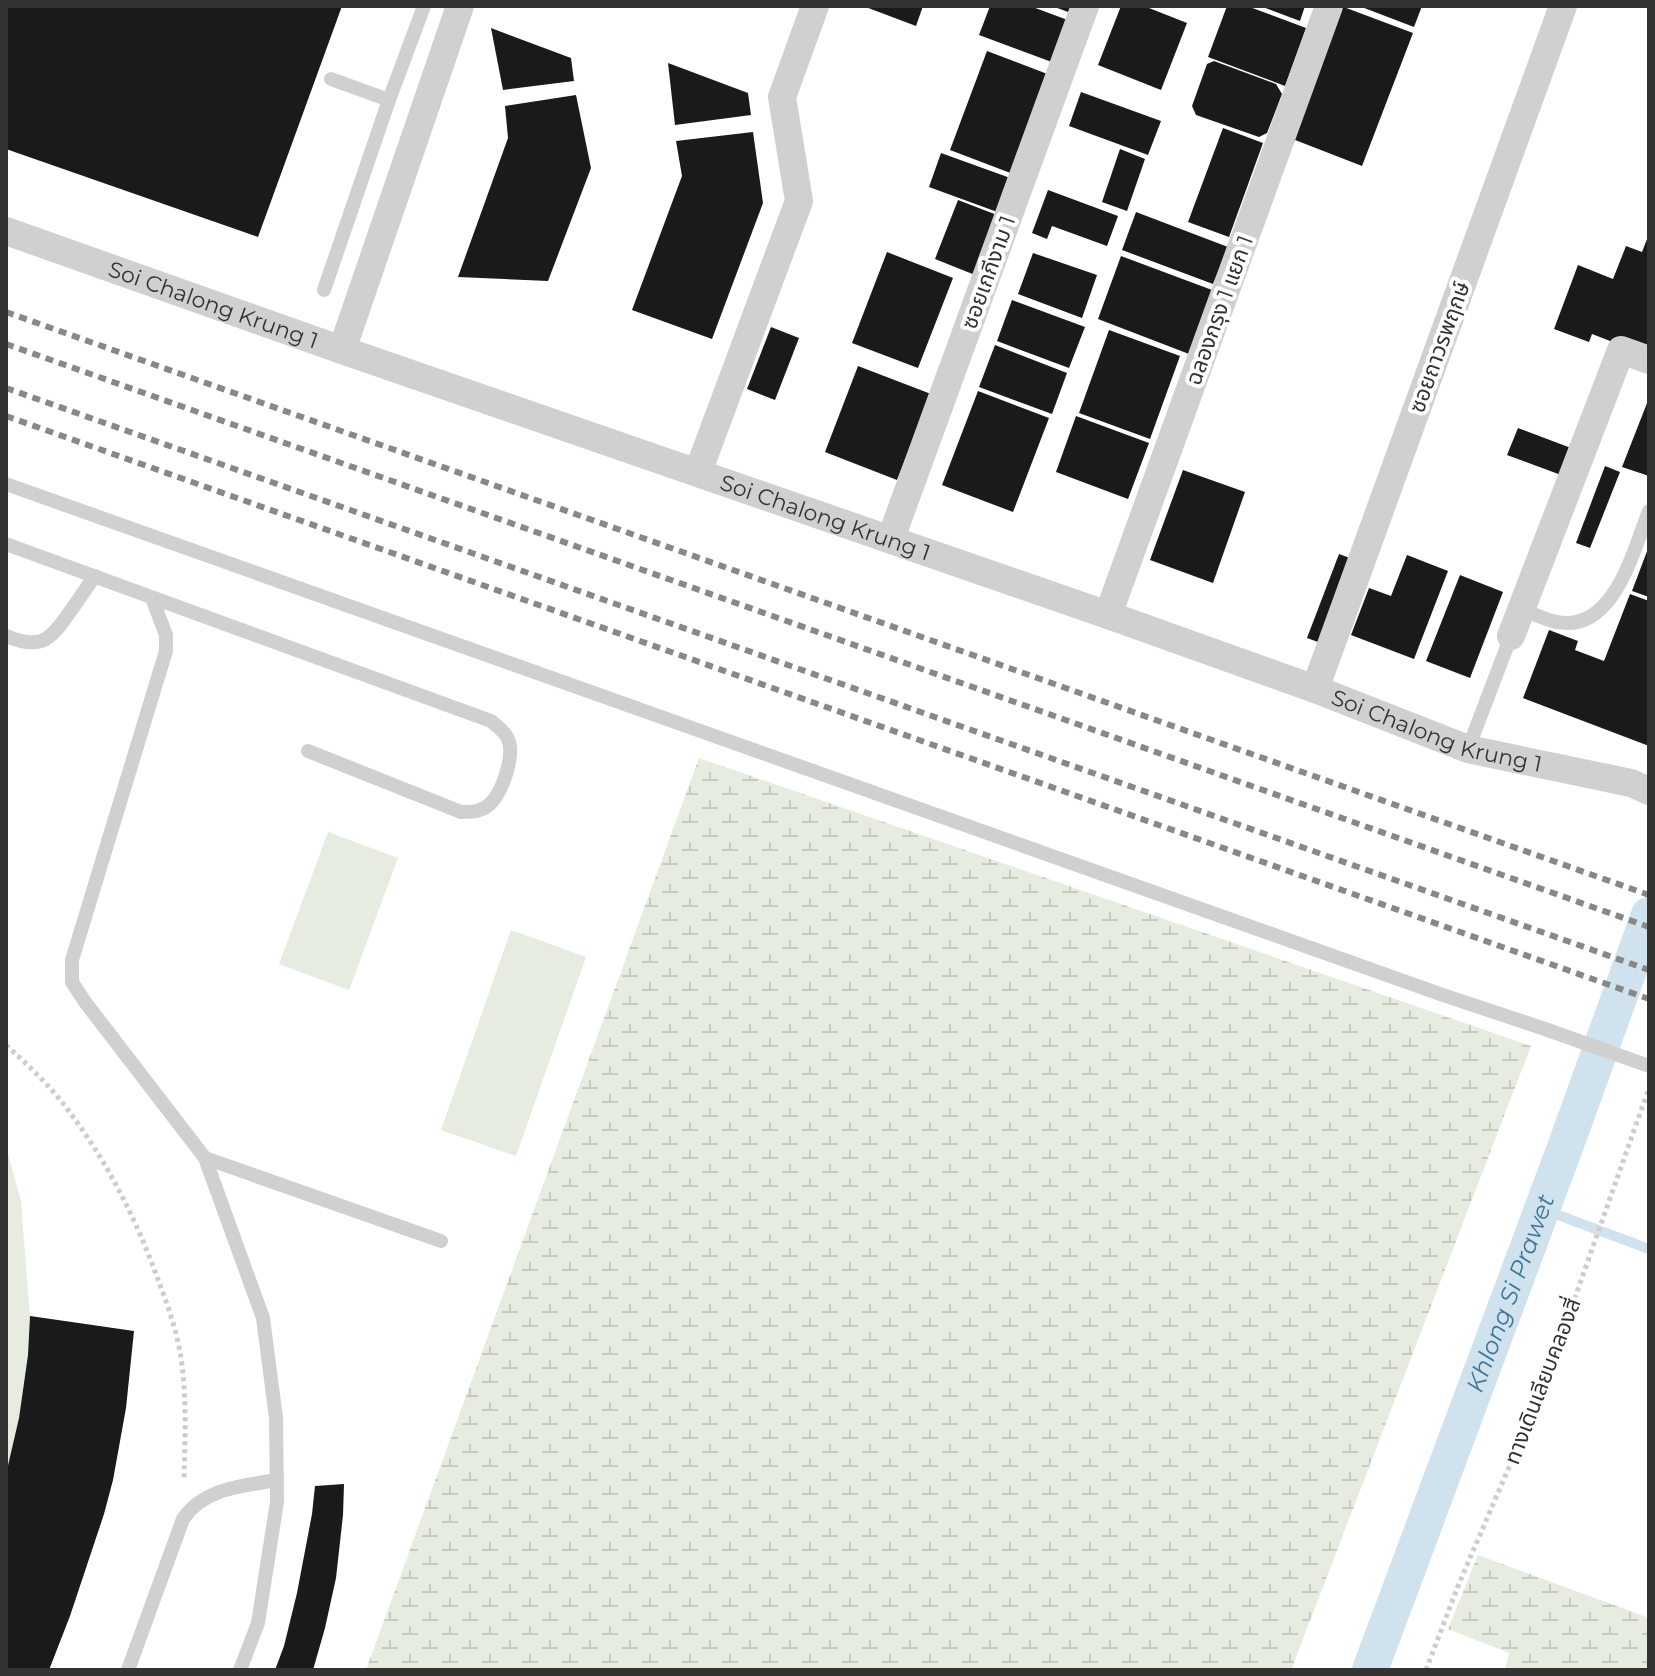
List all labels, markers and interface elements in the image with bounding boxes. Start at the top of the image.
street label: ซอยเกกีงาม 1 [955,212,1021,333]
street label: ฉลองกรุง 1 แยก 1 [1180,232,1259,389]
street label: Soi Chalong Krung 1 [105,255,322,354]
street label: ซอยถาวรพฤกษ์ [1403,278,1476,416]
street label: Soi Chalong Krung 1 [717,469,934,567]
street label: Soi Chalong Krung 1 [1327,684,1544,778]
water label: Khlong Si Prawet [1460,1190,1560,1396]
street label: ทางเดินเลียบคลองสี่ [1497,1294,1587,1468]

